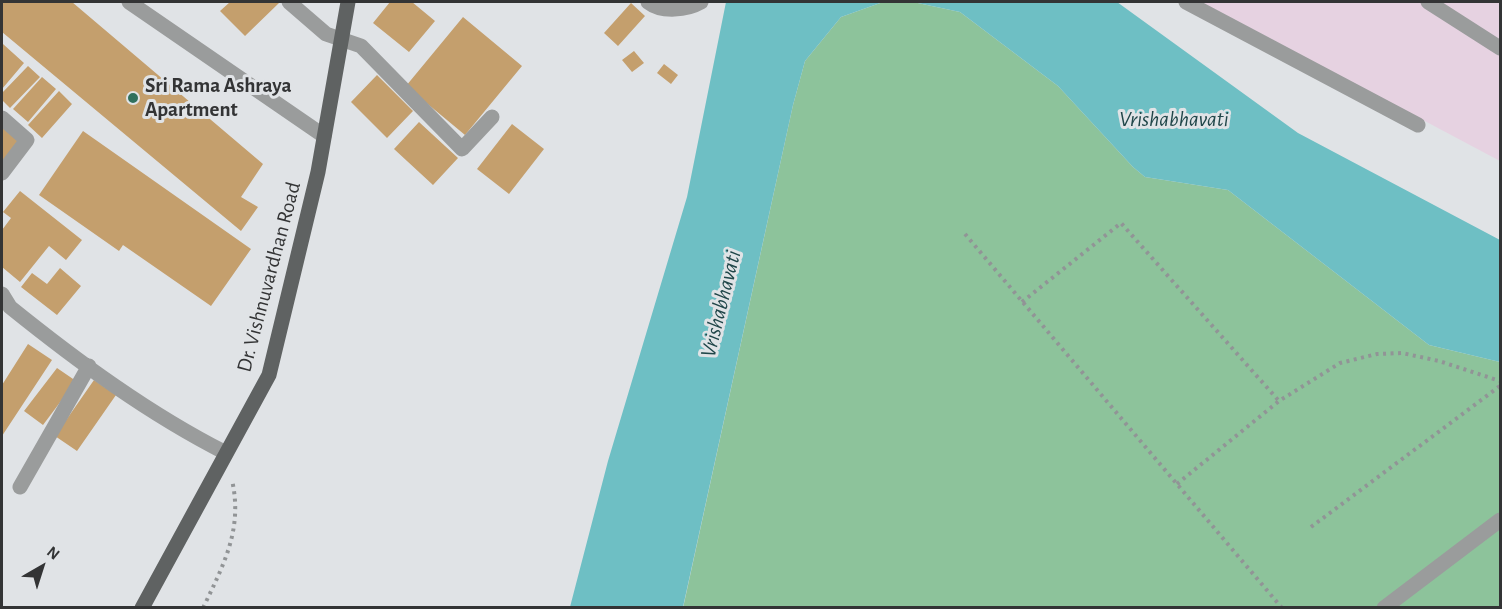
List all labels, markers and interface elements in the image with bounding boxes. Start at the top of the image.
place label: Sri Rama Ashraya Apartment [145,73,292,123]
marker: Sri Rama Ashraya Apartment [126,91,140,105]
water label: Vrishabhavati [1119,106,1229,132]
street label: Dr. Vishnuvardhan Road [232,179,306,375]
water label: Vrishabhavati [695,248,747,360]
north arrow [12,537,72,597]
text: N [44,543,63,563]

